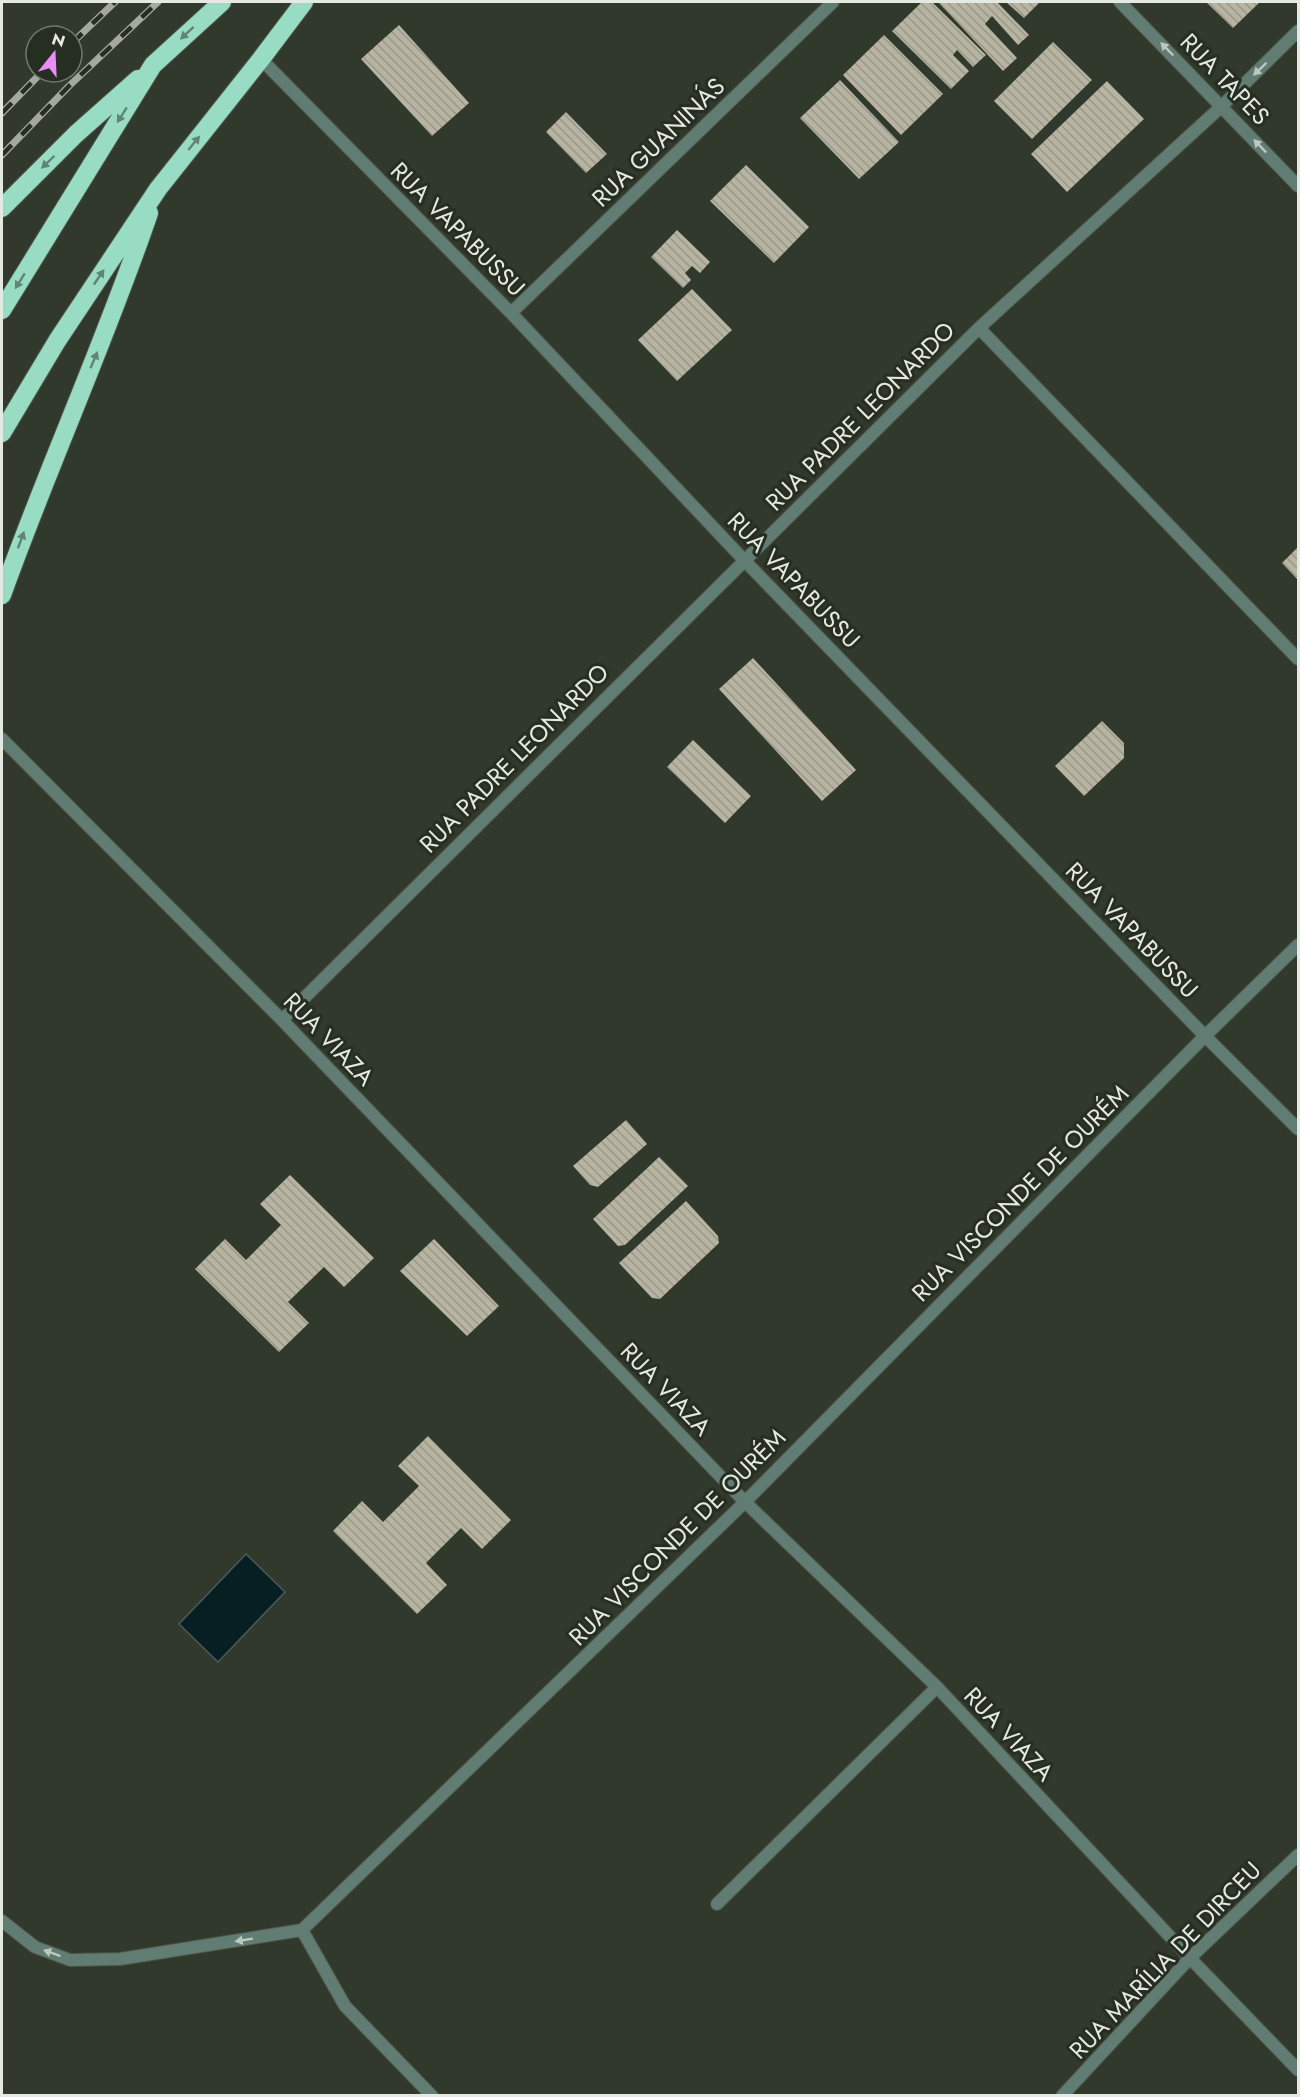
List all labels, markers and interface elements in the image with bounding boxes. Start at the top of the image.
north arrow [24,24,84,84]
street label: RUA TAPES [1172,25,1278,133]
one-way arrow [181,26,195,40]
text: N [49,27,68,53]
one-way arrow [1160,43,1174,57]
one-way arrow [1254,61,1268,75]
street label: RUA GUANINÁS [584,69,732,215]
one-way arrow [117,107,128,123]
one-way arrow [188,135,201,151]
one-way arrow [1254,140,1268,154]
street label: RUA VAPABUSSU [383,154,533,304]
one-way arrow [41,155,56,169]
one-way arrow [93,269,104,285]
one-way arrow [14,273,25,289]
street label: RUA PADRE LEONARDO [757,313,963,519]
one-way arrow [89,350,99,368]
street label: RUA VAPABUSSU [720,504,868,656]
one-way arrow [17,531,27,549]
street label: RUA PADRE LEONARDO [411,655,617,861]
street label: RUA VAPABUSSU [1058,854,1206,1006]
street label: RUA VIAZA [275,984,383,1094]
street label: RUA VISCONDE DE OURÉM [904,1077,1136,1309]
street label: RUA VIAZA [612,1334,720,1444]
street label: RUA VISCONDE DE OURÉM [561,1421,793,1653]
street label: RUA VIAZA [956,1679,1062,1789]
street label: RUA MARÍLIA DE DIRCEU [1061,1853,1269,2067]
one-way arrow [234,1935,253,1944]
one-way arrow [42,1948,60,1958]

